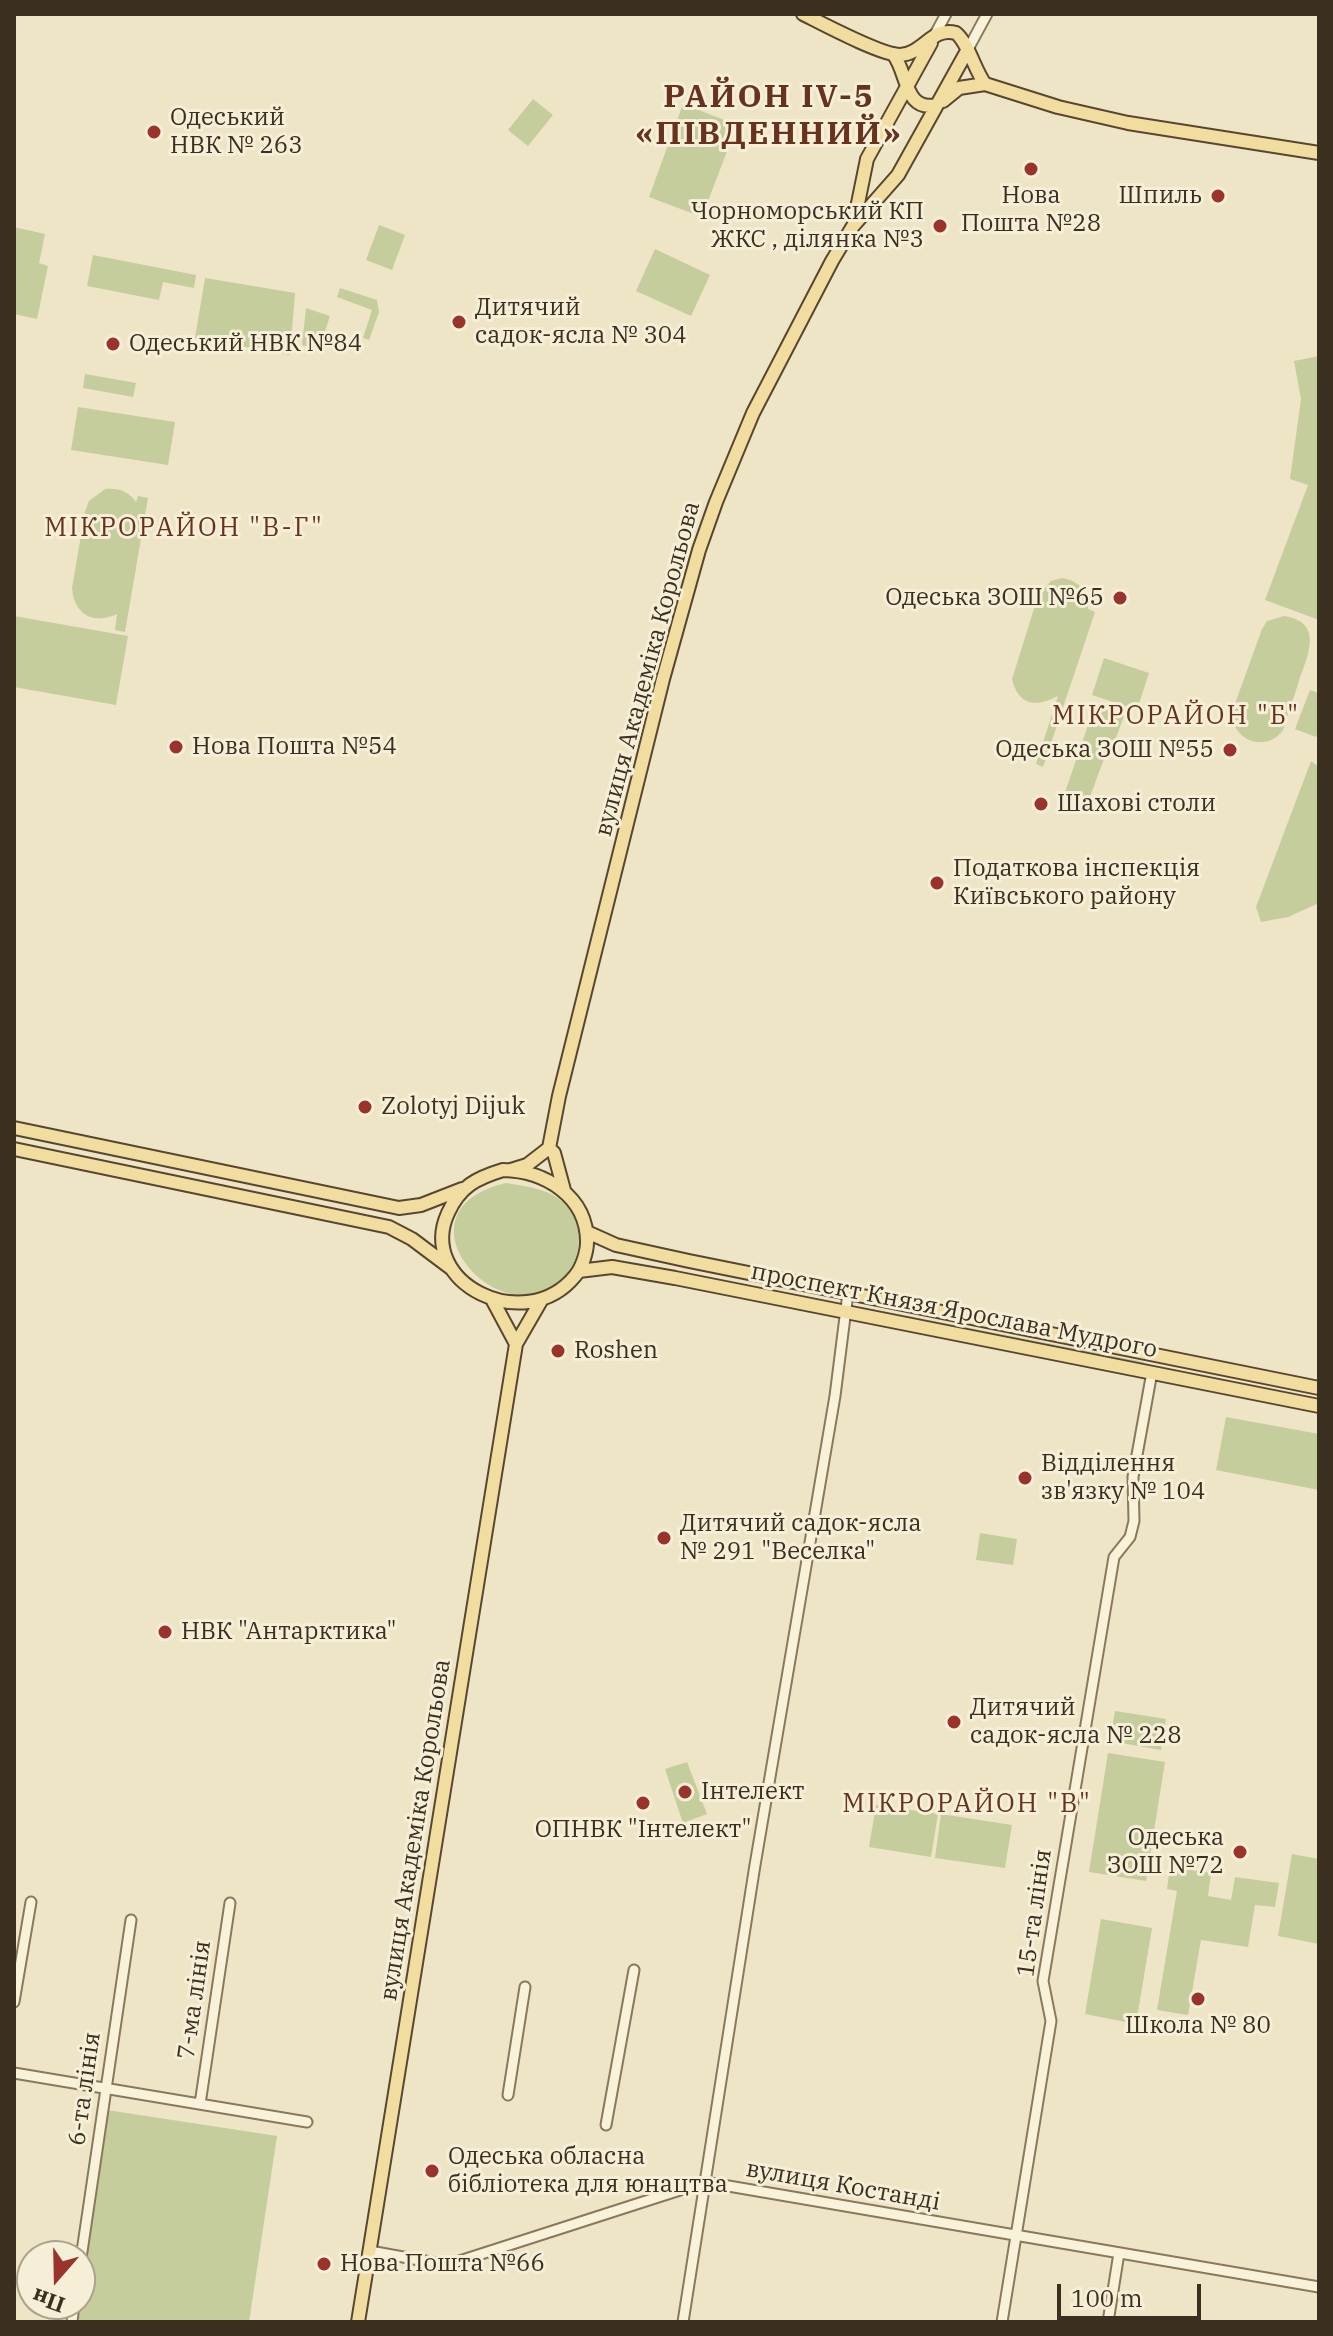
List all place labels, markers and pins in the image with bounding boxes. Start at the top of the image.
place label: Одеський НВК № 263 [170,104,303,160]
marker: Одеський НВК № 263 [145,123,163,141]
marker: Нова Пошта №28 [1022,160,1040,178]
place label: Нова Пошта №28 [961,182,1101,238]
place label: Шпиль [1119,182,1202,210]
marker: Шпиль [1209,187,1227,205]
place label: Чорноморський КП ЖКС , ділянка №3 [691,198,924,254]
marker: Чорноморський КП ЖКС , ділянка №3 [931,217,949,235]
place label: Дитячий садок-ясла № 304 [475,294,687,350]
marker: Дитячий садок-ясла № 304 [450,313,468,331]
place label: Одеський НВК №84 [129,330,362,358]
marker: Одеський НВК №84 [104,335,122,353]
place label: Одеська ЗОШ №65 [885,584,1104,612]
marker: Одеська ЗОШ №65 [1111,589,1129,607]
place label: Нова Пошта №54 [192,733,397,761]
place label: Одеська ЗОШ №55 [995,736,1214,764]
marker: Нова Пошта №54 [167,738,185,756]
marker: Одеська ЗОШ №55 [1221,741,1239,759]
place label: Шахові столи [1057,790,1216,818]
marker: Шахові столи [1032,795,1050,813]
place label: Податкова інспекція Київського району [953,855,1200,911]
marker: Податкова інспекція Київського району [928,874,946,892]
place label: Zolotyj Dijuk [381,1093,525,1121]
marker: Zolotyj Dijuk [356,1098,374,1116]
place label: Roshen [574,1337,658,1365]
marker: Roshen [549,1342,567,1360]
place label: Відділення зв'язку № 104 [1041,1450,1205,1506]
marker: Відділення зв'язку № 104 [1016,1469,1034,1487]
place label: Дитячий садок-ясла № 291 "Веселка" [680,1510,922,1566]
marker: Дитячий садок-ясла № 291 "Веселка" [655,1529,673,1547]
place label: НВК "Антарктика" [181,1618,397,1646]
marker: НВК "Антарктика" [156,1623,174,1641]
place label: Дитячий садок-ясла № 228 [970,1694,1182,1750]
marker: Дитячий садок-ясла № 228 [945,1713,963,1731]
place label: Інтелект [701,1778,804,1806]
marker: Інтелект [676,1783,694,1801]
marker: ОПНВК "Інтелект" [634,1794,652,1812]
place label: ОПНВК "Інтелект" [535,1816,751,1844]
place label: Одеська ЗОШ №72 [1107,1824,1224,1880]
marker: Одеська ЗОШ №72 [1231,1843,1249,1861]
marker: Школа № 80 [1189,1990,1207,2008]
place label: Школа № 80 [1125,2012,1271,2040]
place label: Одеська обласна бібліотека для юнацтва [448,2143,728,2199]
marker: Одеська обласна бібліотека для юнацтва [423,2162,441,2180]
place label: Нова Пошта №66 [340,2250,545,2278]
marker: Нова Пошта №66 [315,2255,333,2273]

